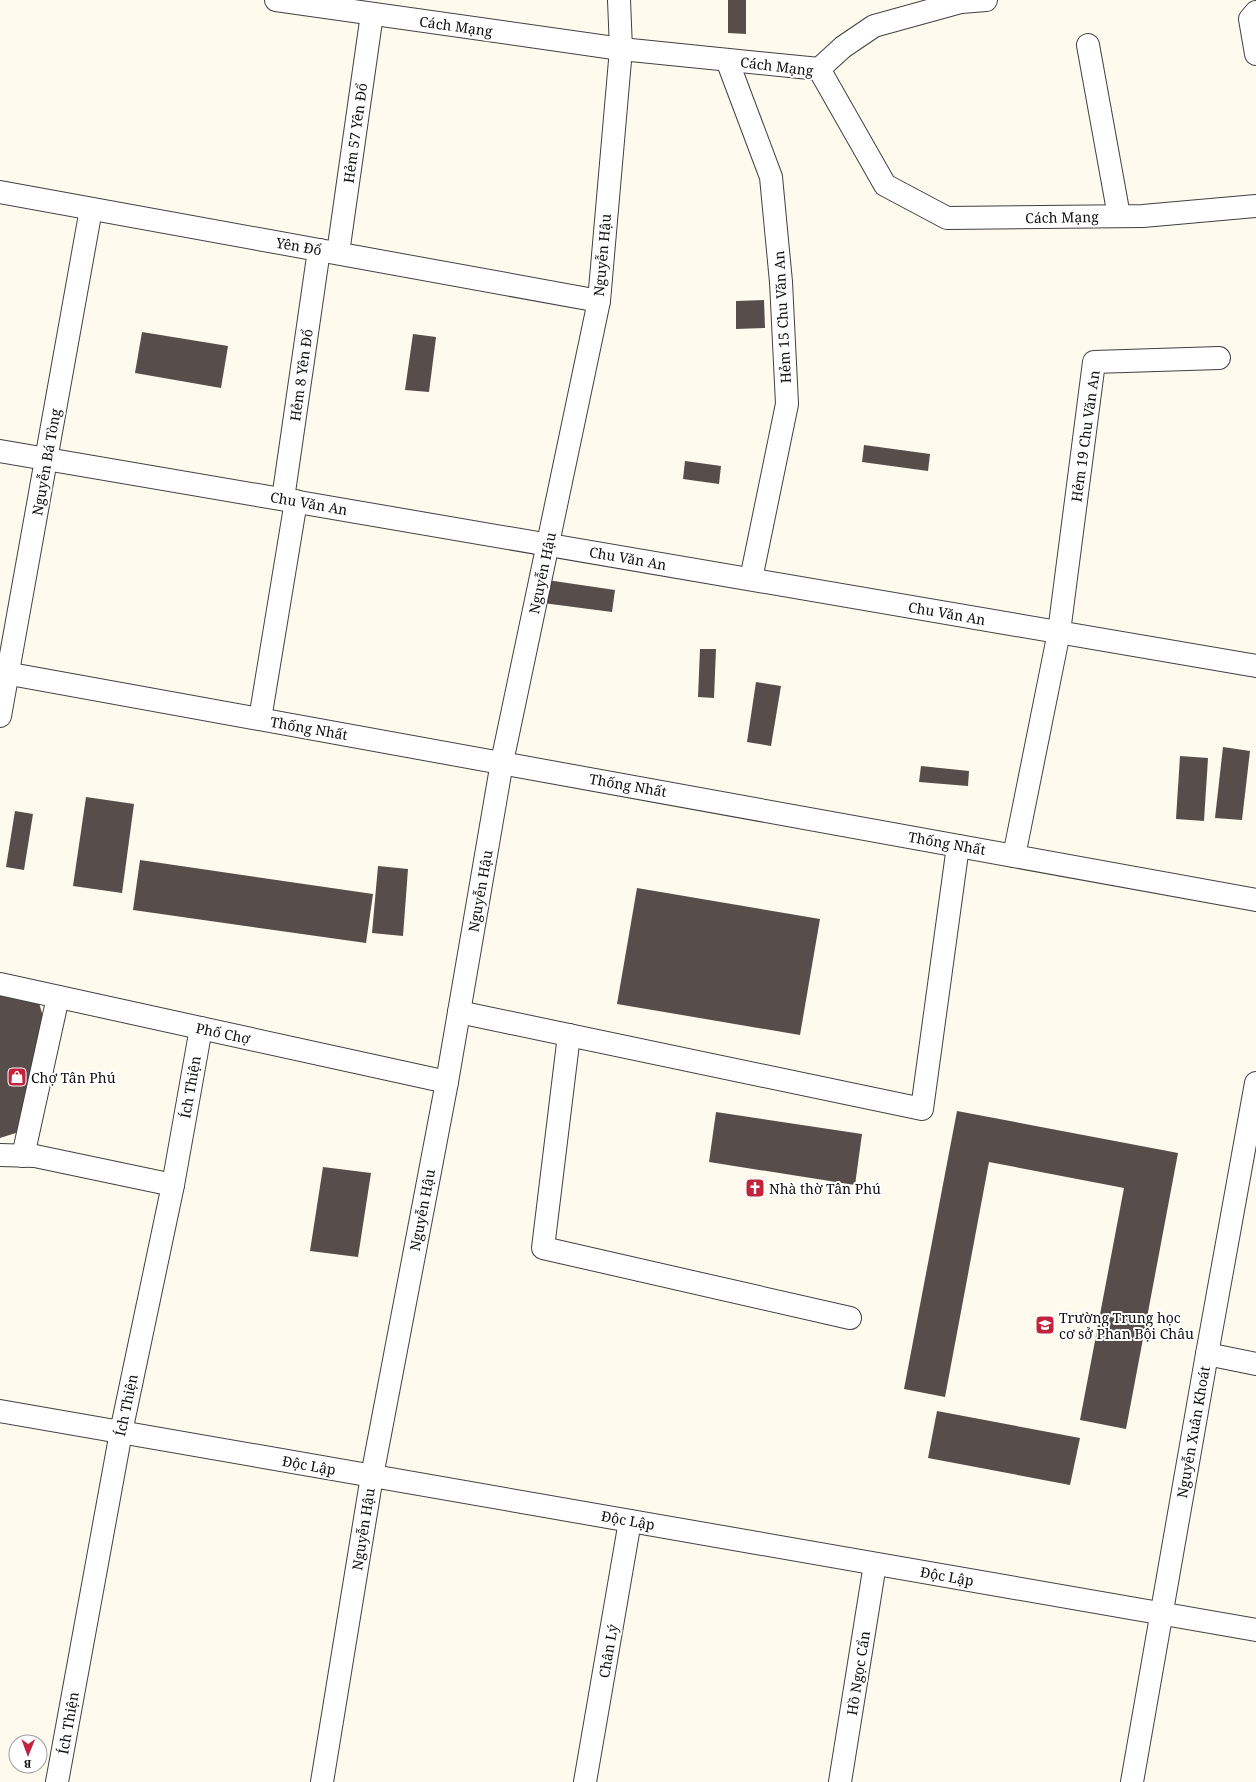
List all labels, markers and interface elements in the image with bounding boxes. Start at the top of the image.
street label: Cách Mạng [418,11,494,41]
street label: Cách Mạng [739,52,815,80]
street label: Hẻm 57 Yên Đổ [339,82,371,184]
street label: Cách Mạng [1025,207,1099,227]
street label: Nguyễn Hậu [589,213,615,297]
street label: Yên Đổ [274,232,323,259]
street label: Hẻm 15 Chu Văn An [769,250,795,384]
street label: Hẻm 8 Yên Đổ [285,328,317,422]
street label: Hẻm 19 Chu Văn An [1066,369,1104,503]
street label: Nguyễn Bá Tòng [27,407,65,517]
street label: Chu Văn An [269,487,349,519]
street label: Nguyễn Hậu [524,530,560,616]
street label: Chu Văn An [588,542,668,574]
street label: Chu Văn An [907,597,987,629]
street label: Thống Nhất [269,712,349,744]
street label: Thống Nhất [588,769,668,801]
street label: Thống Nhất [907,827,987,859]
street label: Nguyễn Hậu [463,848,497,934]
street label: Phố Chợ [194,1018,252,1048]
street label: Ích Thiện [175,1054,205,1120]
shop icon: Chợ Tân Phú [6,1066,28,1088]
place label: Chợ Tân Phú [31,1068,116,1087]
street label: Nguyễn Hậu [405,1167,439,1253]
church icon: Nhà thờ Tân Phú [744,1177,766,1199]
place label: Nhà thờ Tân Phú [769,1179,881,1198]
place label: Trường Trung học cơ sở Phan Bội Châu [1059,1308,1194,1343]
school or university icon: Trường Trung học cơ sở Phan Bội Châu [1034,1314,1056,1336]
street label: Nguyễn Xuân Khoát [1172,1365,1214,1499]
street label: Ích Thiện [110,1372,142,1438]
street label: Độc Lập [281,1451,337,1479]
street label: Nguyễn Hậu [347,1486,379,1572]
street label: Độc Lập [600,1506,656,1534]
street label: Độc Lập [919,1562,975,1590]
street label: Chân Lý [594,1623,622,1679]
street label: Hồ Ngọc Cẩn [842,1629,874,1717]
street label: Ích Thiện [53,1690,83,1756]
north arrow [8,1734,48,1774]
text: B [24,1757,32,1772]

